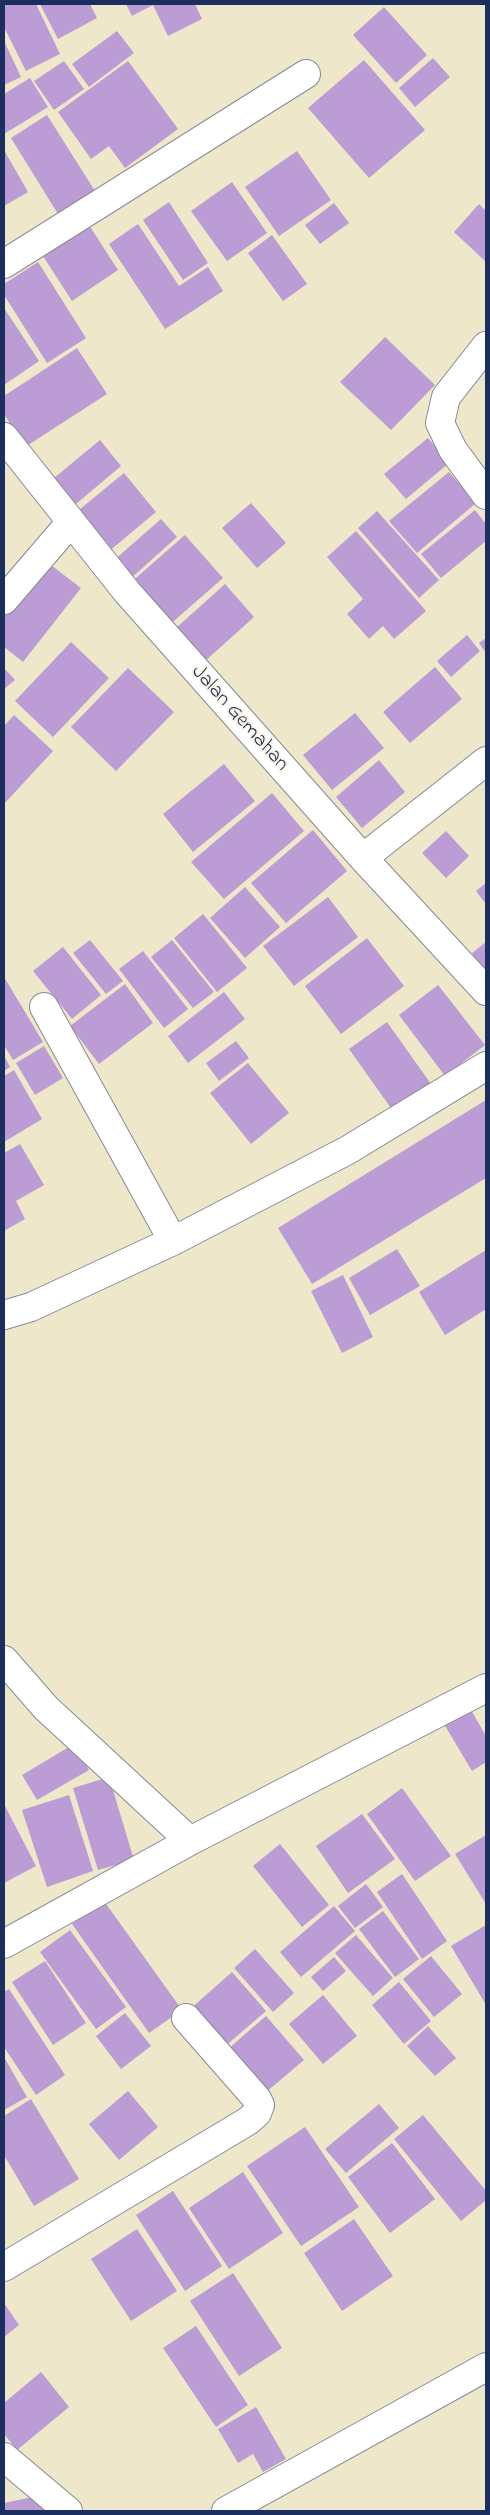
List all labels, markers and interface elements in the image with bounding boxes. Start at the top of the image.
street label: Jalan Gemahan [185,661,293,777]

